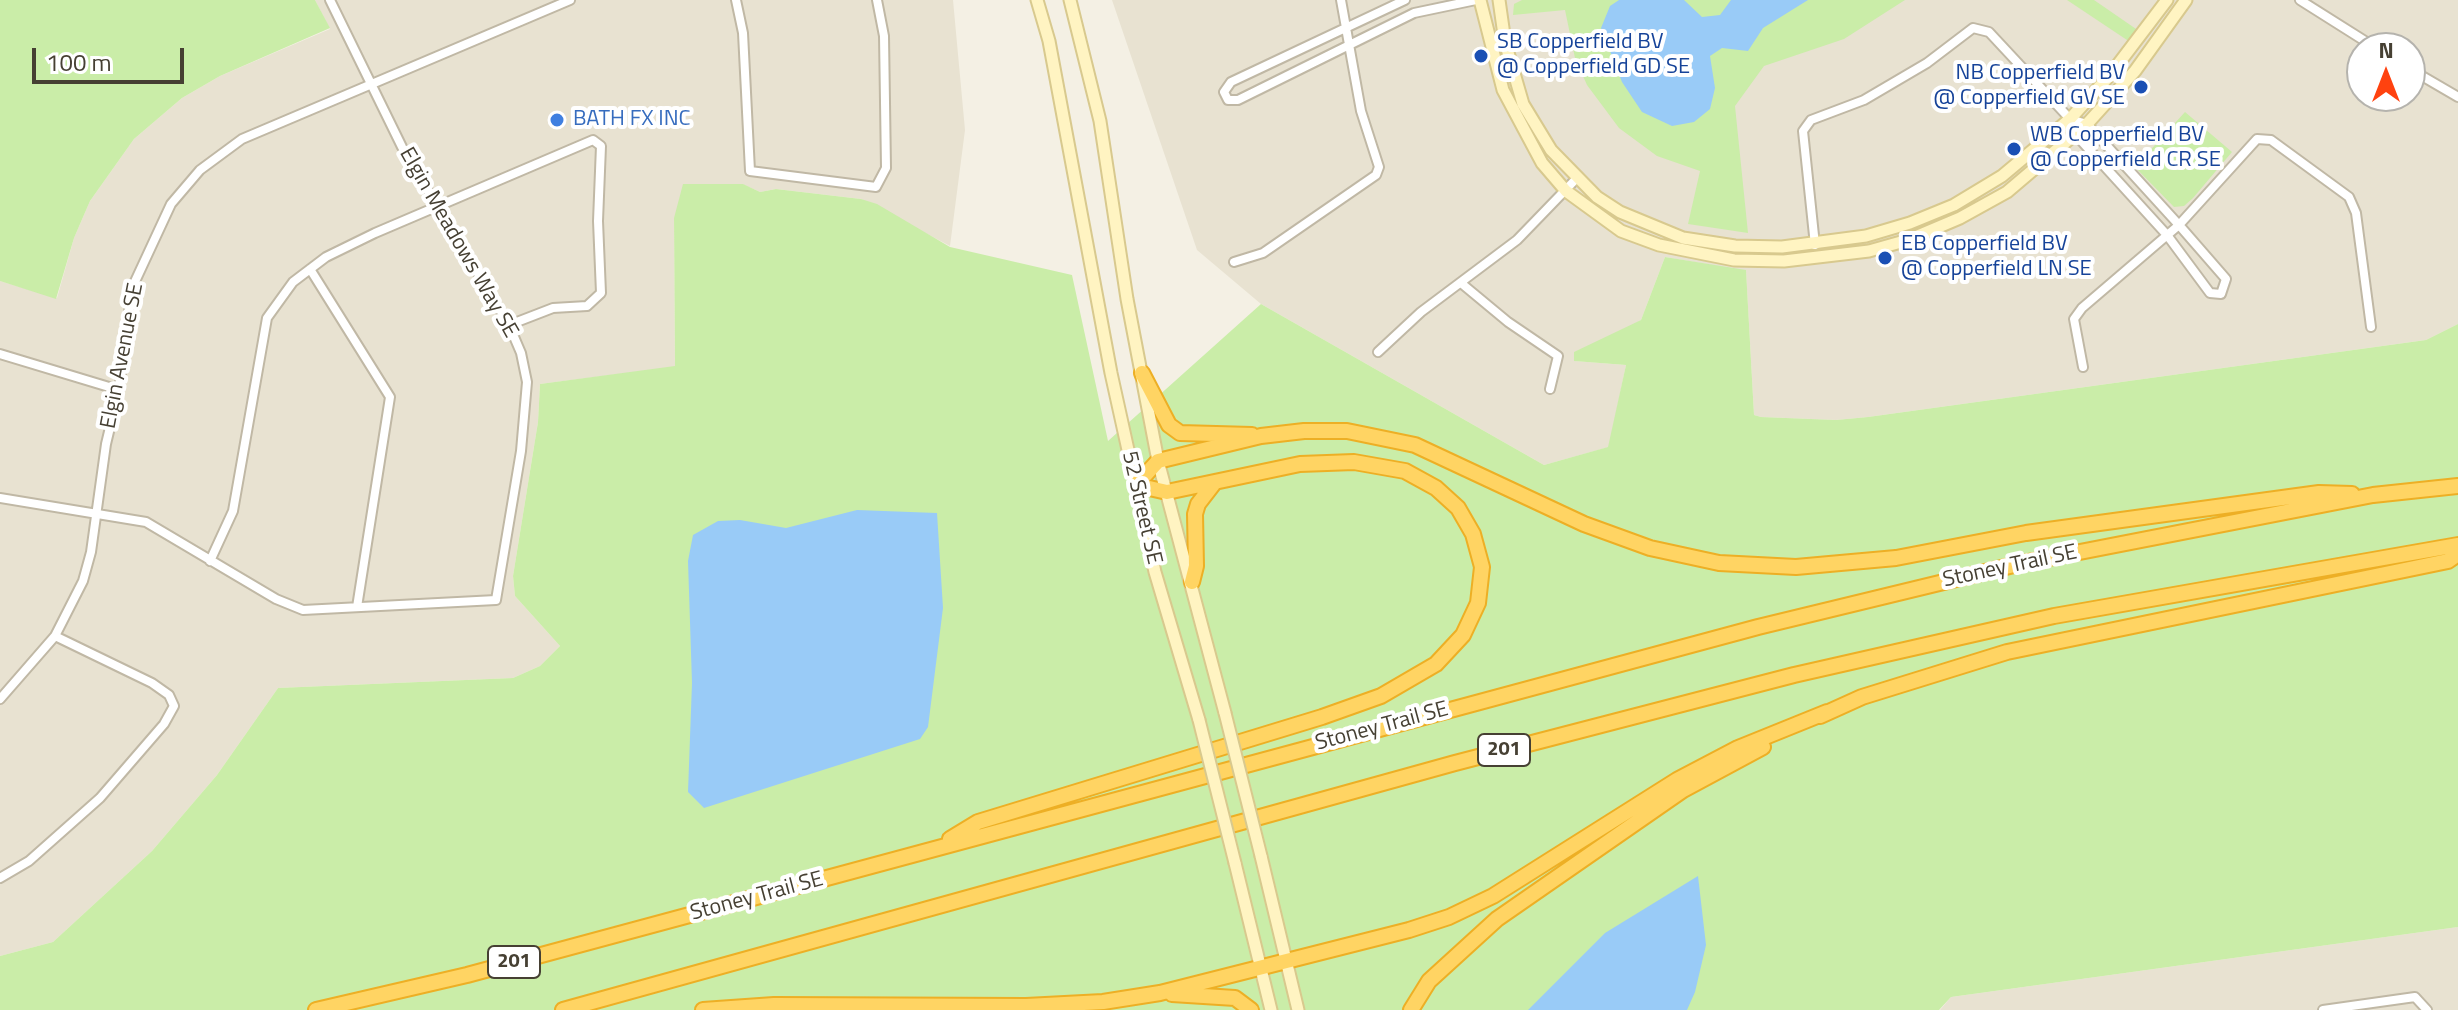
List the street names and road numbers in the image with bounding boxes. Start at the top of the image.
street label: Elgin Meadows Way SE [393,143,523,343]
street label: Elgin Avenue SE [96,281,150,431]
street label: 52 Street SE [1115,449,1167,567]
street label: Stoney Trail SE [1941,540,2079,594]
street label: Stoney Trail SE [1313,697,1451,757]
road number: 201 [1478,734,1530,766]
street label: Stoney Trail SE [688,867,826,927]
road number: 201 [488,946,540,978]

